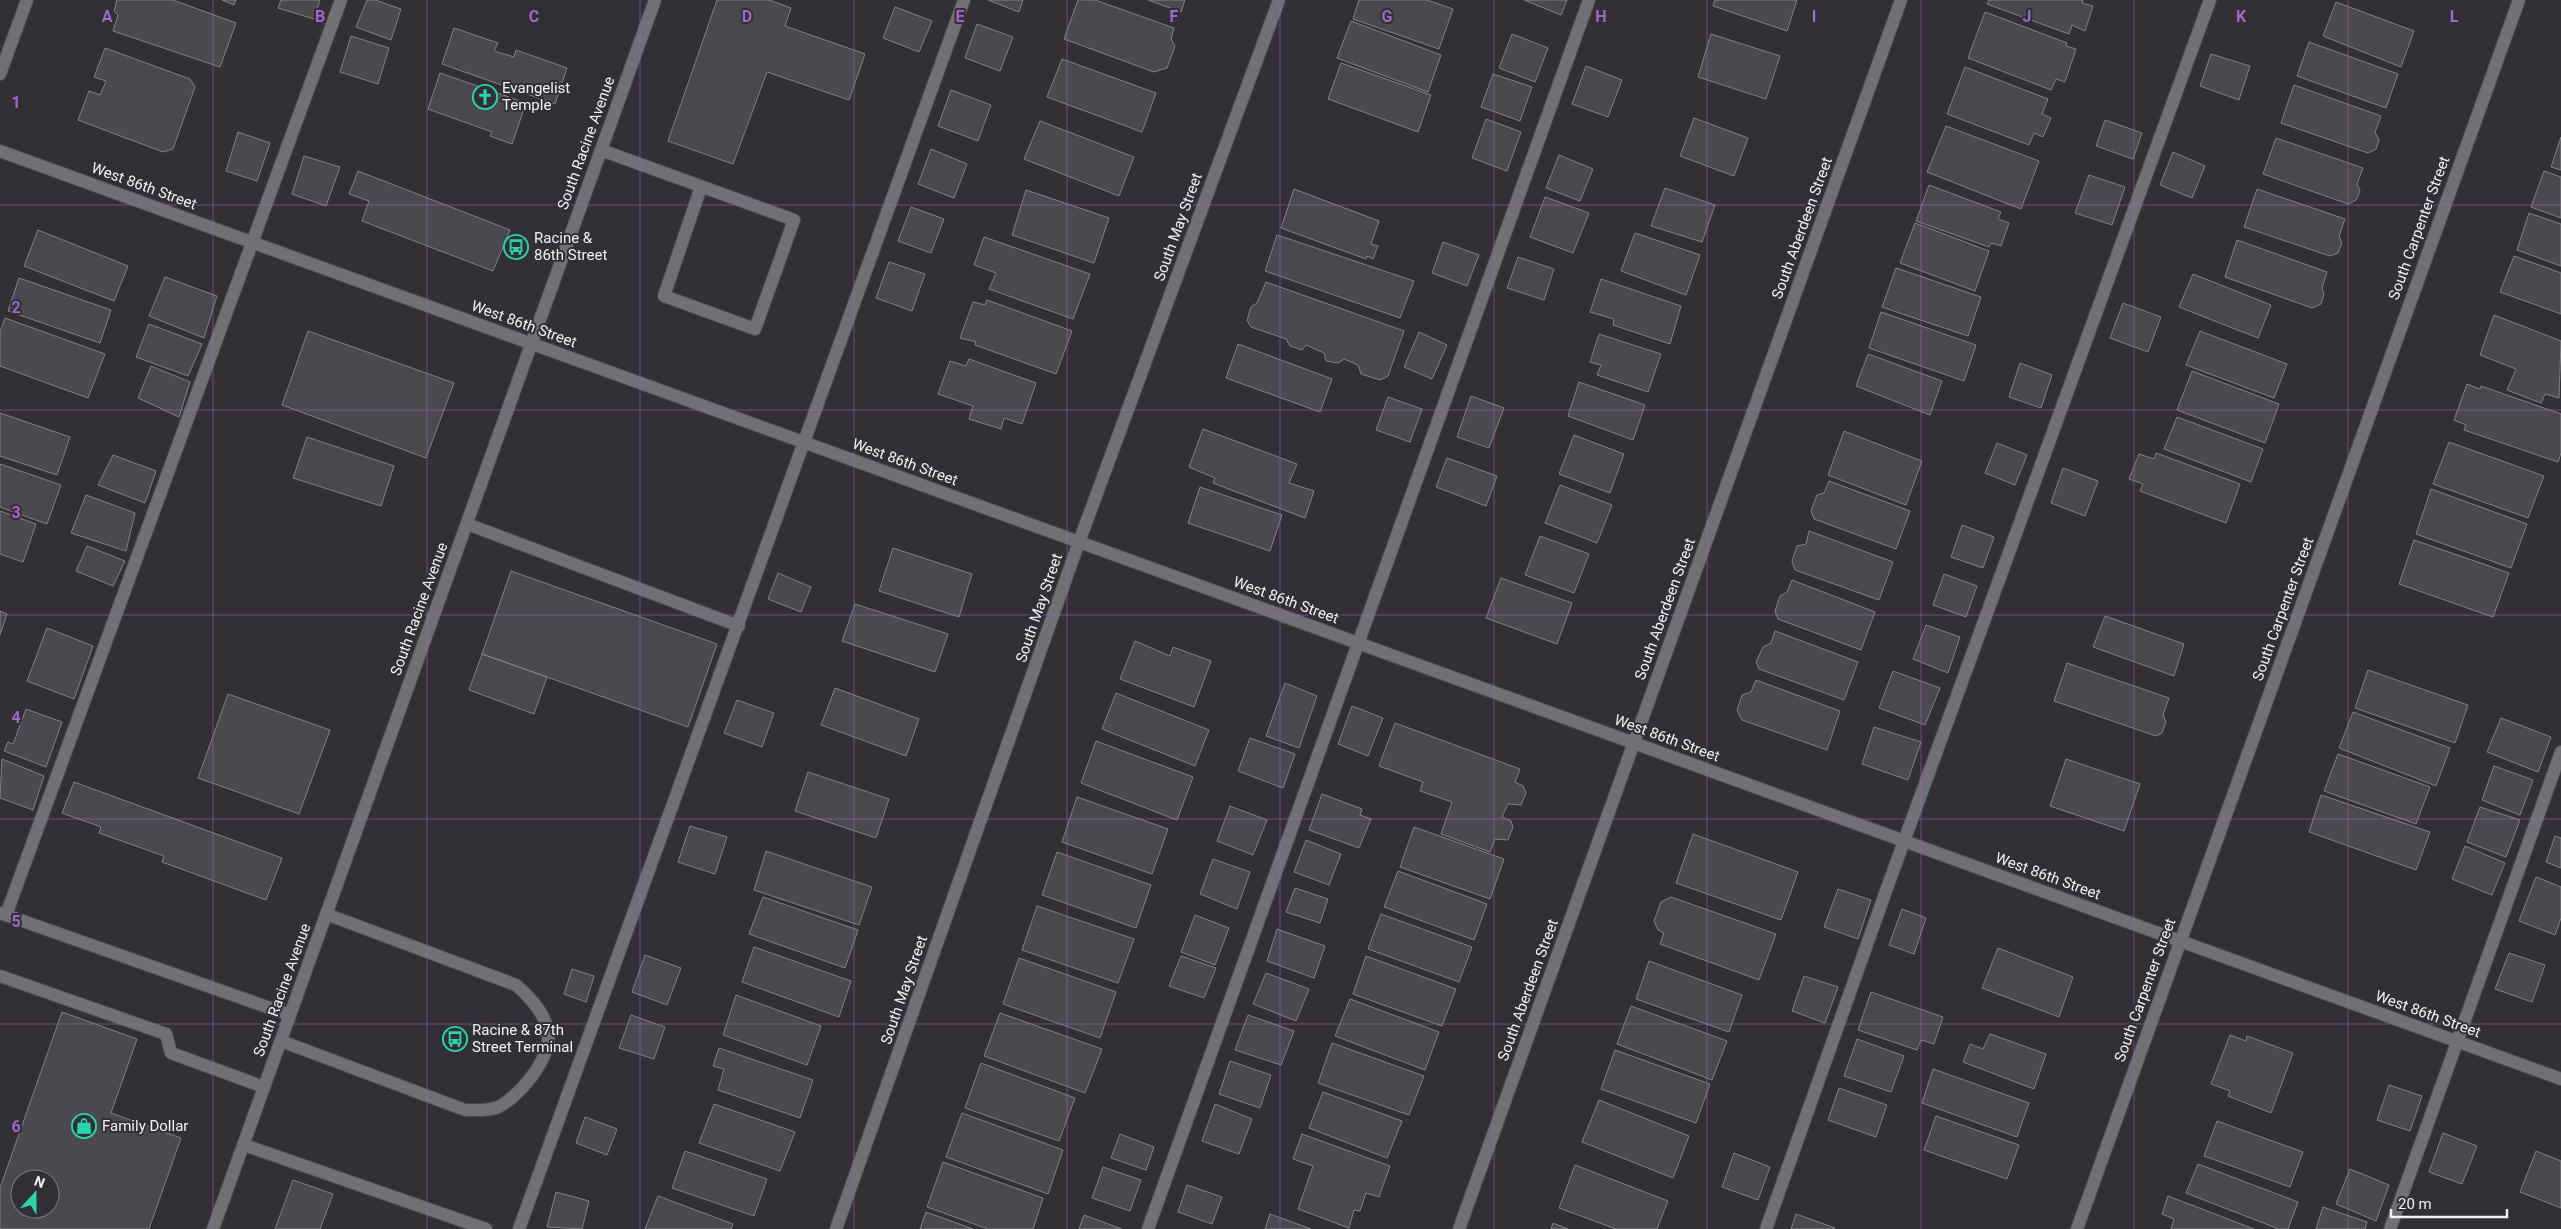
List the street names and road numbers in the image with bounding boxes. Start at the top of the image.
street label: South Racine Avenue [554,74,619,212]
street label: South Carpenter Street [2385,154,2453,302]
street label: South Aberdeen Street [1768,155,1836,301]
street label: West 86th Street [89,159,199,213]
street label: South May Street [1150,170,1206,284]
street label: West 86th Street [469,297,579,351]
street label: West 86th Street [850,435,960,489]
street label: South Carpenter Street [2249,535,2317,683]
street label: South Aberdeen Street [1631,536,1699,682]
street label: South Racine Avenue [387,540,452,678]
street label: South May Street [1012,551,1066,665]
street label: West 86th Street [1231,573,1341,627]
street label: West 86th Street [1612,711,1722,765]
street label: West 86th Street [1993,849,2103,903]
street label: South Carpenter Street [2111,916,2179,1064]
street label: South Aberdeen Street [1494,917,1562,1063]
street label: South Racine Avenue [250,921,315,1059]
street label: South May Street [877,933,931,1047]
street label: West 86th Street [2373,987,2483,1041]

